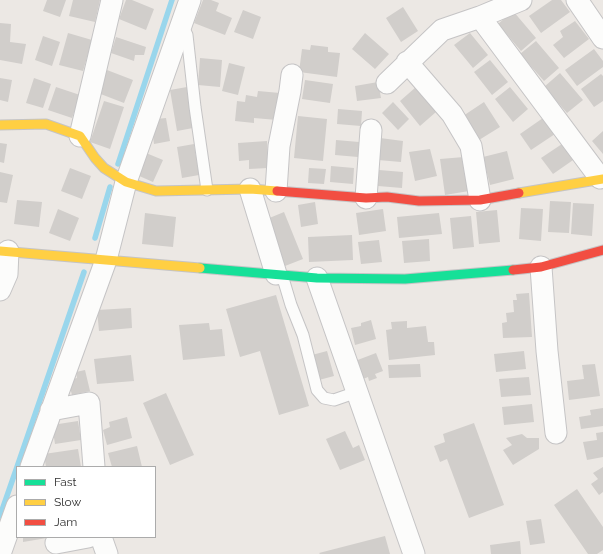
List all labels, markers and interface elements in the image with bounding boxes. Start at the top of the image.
legend [16,466,156,538]
text: Fast [54,475,77,489]
text: Slow [54,495,81,509]
text: Jam [54,515,77,529]

